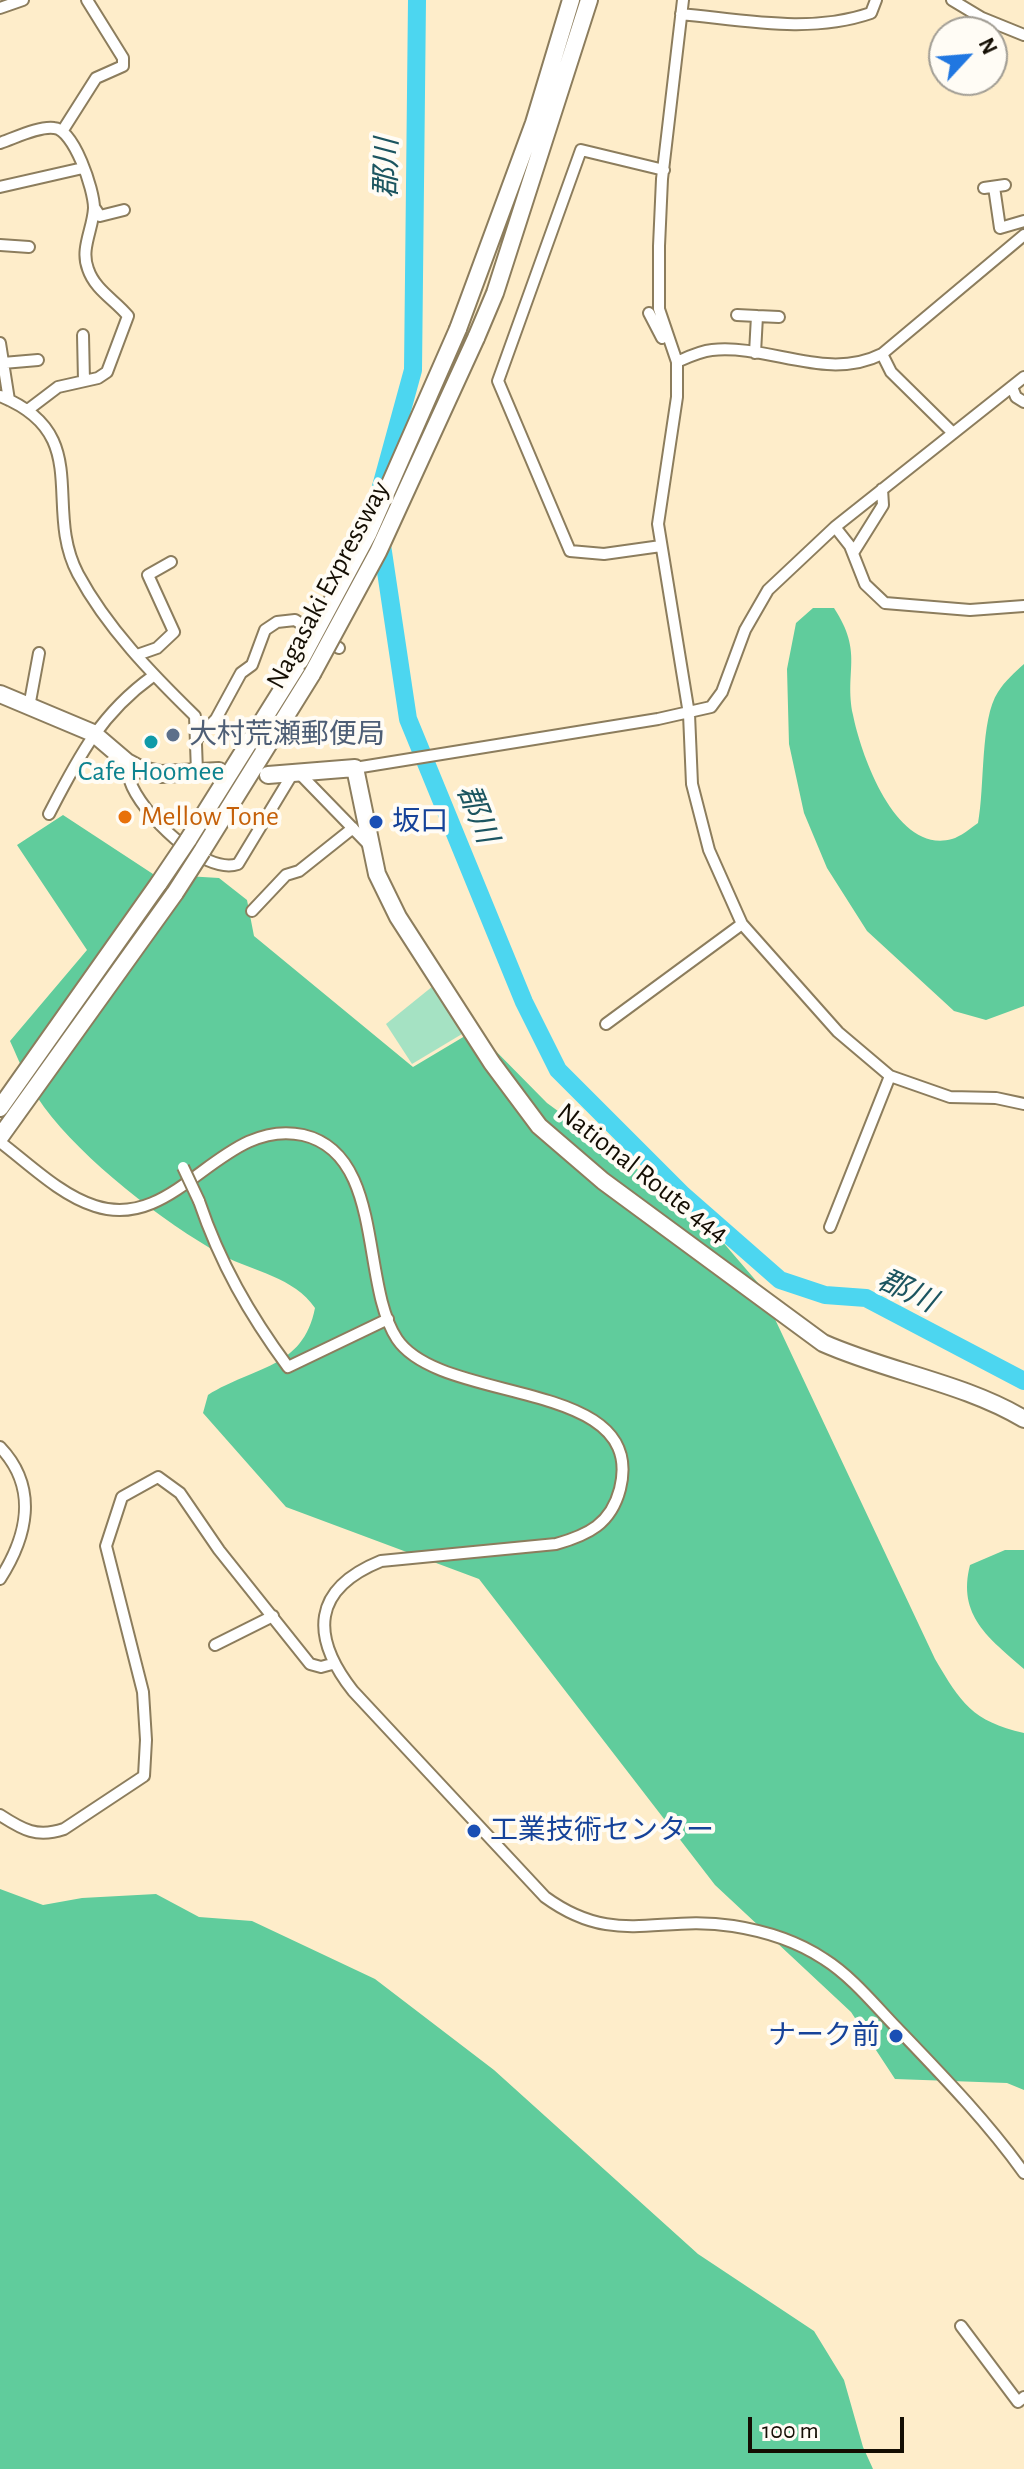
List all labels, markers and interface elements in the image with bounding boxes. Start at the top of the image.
north arrow [928,16,1008,96]
text: N [975,35,1001,58]
water label: 郡川 [368,138,406,198]
street label: Nagasaki Expressway [259,475,397,695]
place label: 大村荒瀬郵便局 [189,718,385,752]
marker: 大村荒瀬郵便局 [164,726,182,744]
marker: Cafe Hoomee [142,733,160,751]
place label: Cafe Hoomee [78,755,224,789]
water label: 郡川 [449,779,505,849]
place label: Mellow Tone [141,800,279,834]
place label: 坂口 [392,805,448,839]
marker: Mellow Tone [116,808,134,826]
marker: 坂口 [367,813,385,831]
street label: National Route 444 [550,1096,736,1250]
water label: 郡川 [872,1262,942,1320]
place label: 工業技術センター [490,1814,714,1848]
marker: 工業技術センター [465,1822,483,1840]
place label: ナーク前 [768,2019,880,2053]
marker: ナーク前 [887,2027,905,2045]
scale bar [752,2401,908,2451]
text: 100 m [762,2419,819,2443]

